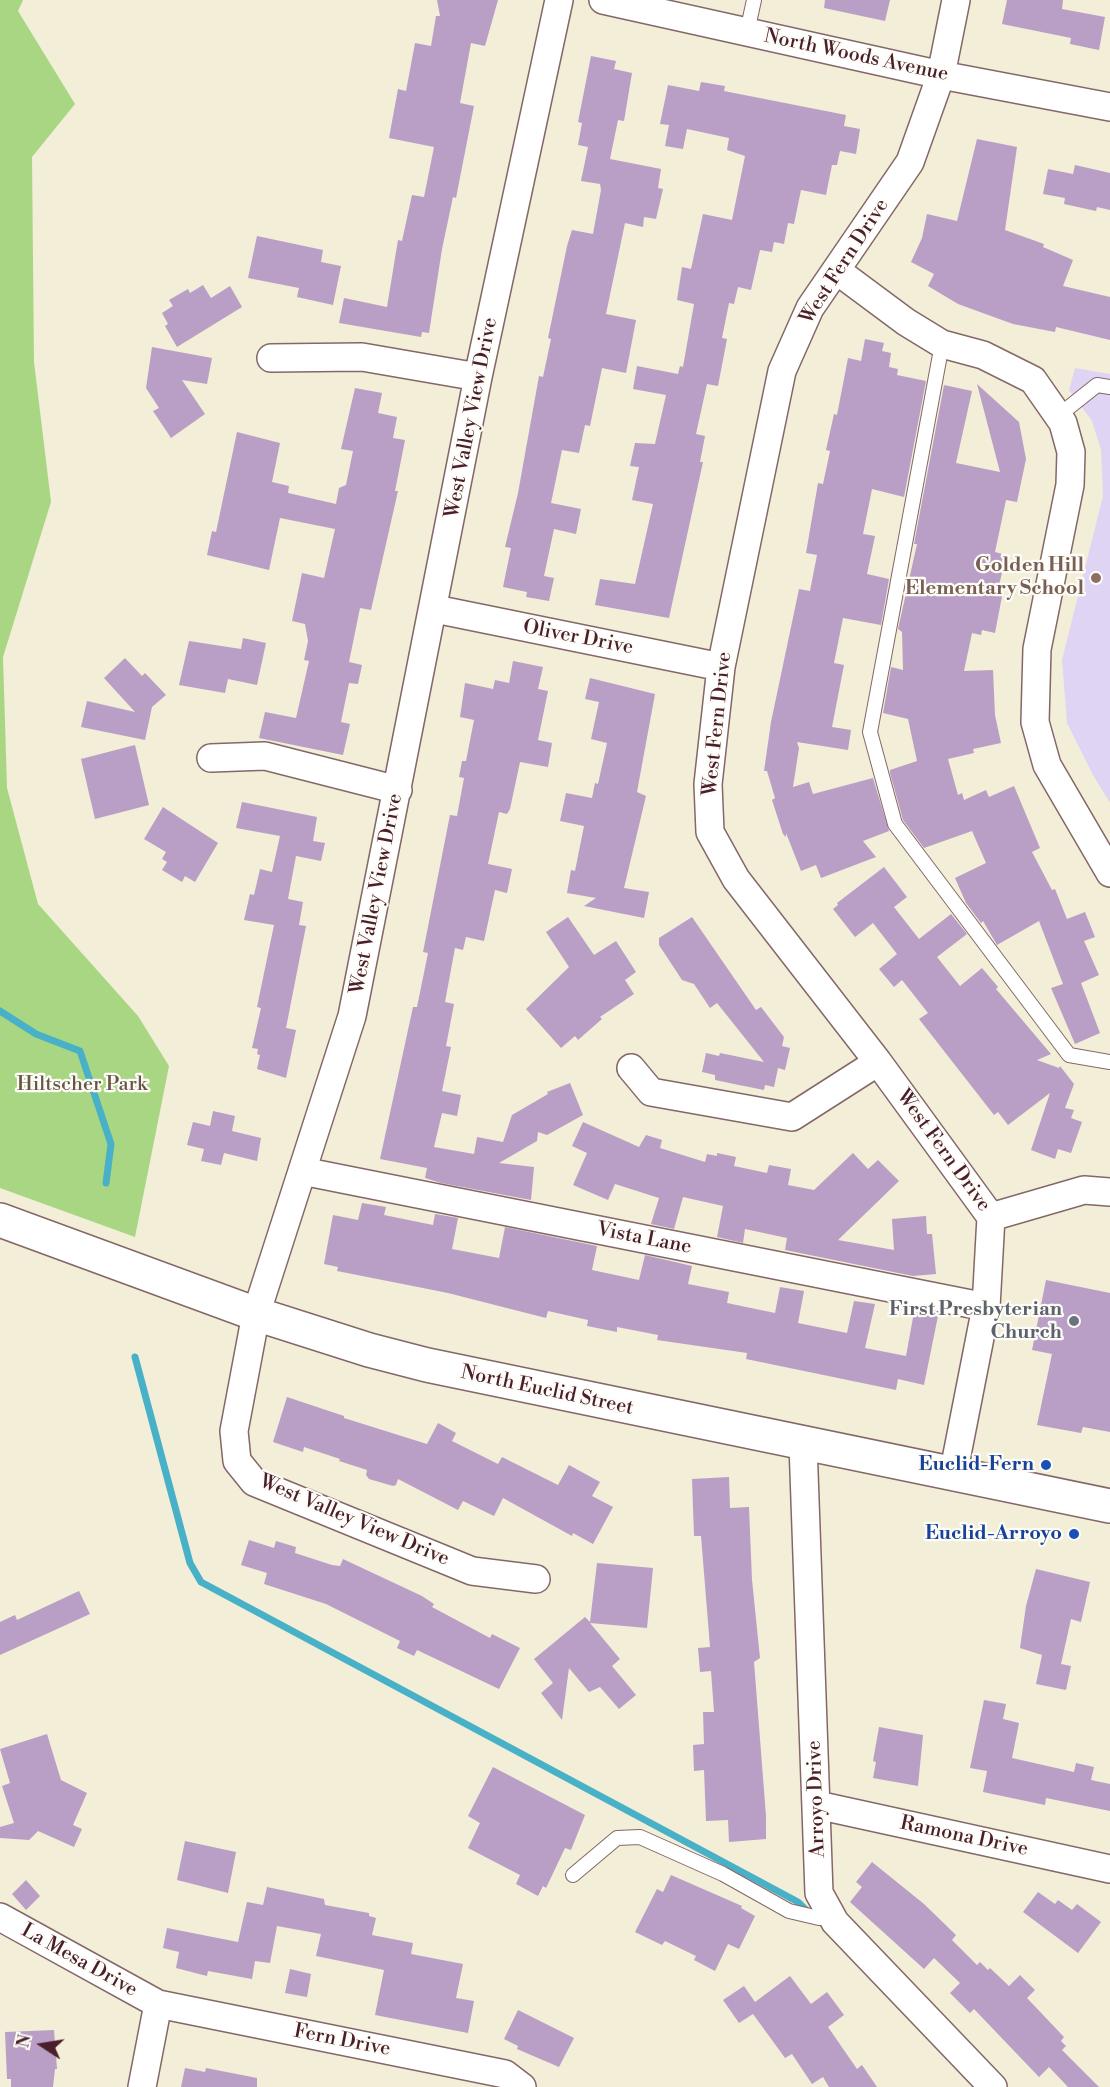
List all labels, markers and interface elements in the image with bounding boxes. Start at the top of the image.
street label: North Woods Avenue [762,25,950,87]
street label: West Fern Drive [795,195,895,329]
street label: West Valley View Drive [441,316,503,520]
place label: Golden Hill Elementary School [905,554,1084,601]
marker: Golden Hill Elementary School [1089,571,1103,585]
street label: Oliver Drive [521,616,635,660]
street label: West Fern Drive [698,651,738,797]
street label: West Valley View Drive [346,792,408,996]
park label: Hiltscher Park [17,1073,147,1097]
street label: West Fern Drive [891,1085,995,1217]
street label: Vista Lane [595,1218,693,1260]
place label: First Presbyterian Church [889,1298,1062,1345]
marker: First Presbyterian Church [1067,1314,1081,1328]
street label: North Euclid Street [458,1361,636,1421]
place label: Euclid-Fern [919,1453,1034,1477]
marker: Euclid-Fern [1039,1458,1053,1472]
street label: West Valley View Drive [255,1470,453,1572]
place label: Euclid-Arroyo [925,1522,1062,1546]
marker: Euclid-Arroyo [1067,1527,1081,1541]
street label: Arroyo Drive [803,1740,831,1858]
street label: Ramona Drive [898,1812,1030,1862]
street label: La Mesa Drive [17,1919,141,2003]
north arrow [12,2015,72,2075]
street label: Fern Drive [292,2020,392,2062]
text: N [13,2033,35,2050]

